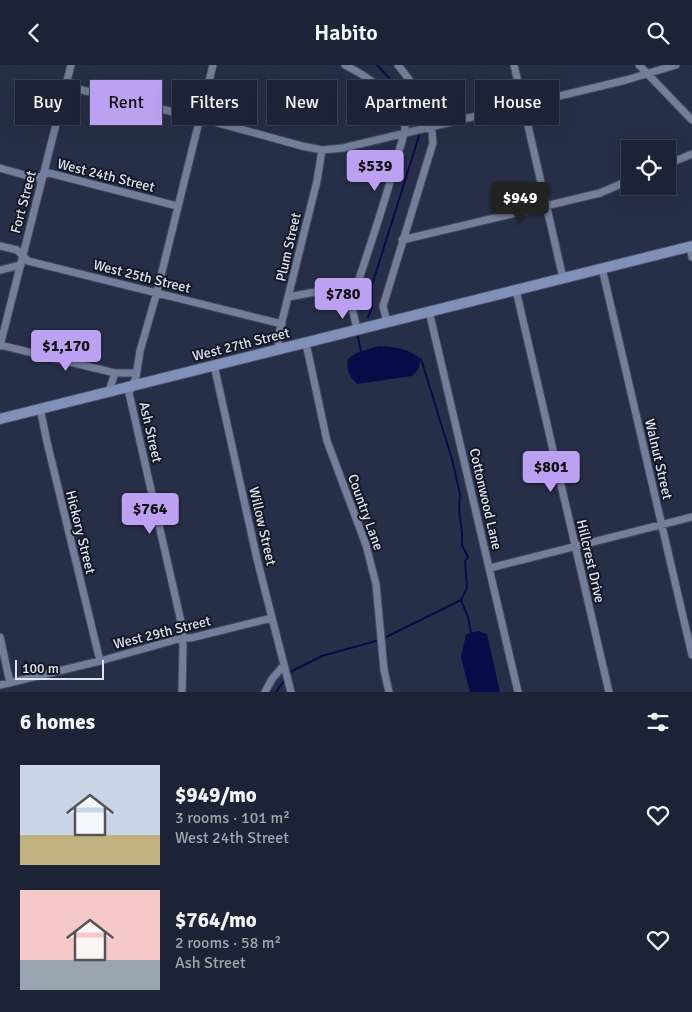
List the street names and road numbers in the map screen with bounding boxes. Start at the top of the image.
street label: West 24th Street [55,155,156,196]
street label: Fort Street [7,169,40,235]
street label: Plum Street [272,211,305,283]
street label: West 25th Street [91,256,192,297]
street label: West 27th Street [191,324,292,365]
street label: Ash Street [135,400,166,464]
street label: Walnut Street [641,417,676,501]
street label: Cottonwood Lane [466,447,505,552]
street label: Country Lane [344,472,387,553]
street label: Willow Street [245,485,280,567]
street label: Hickory Street [62,489,99,576]
street label: Hillcrest Drive [573,518,608,604]
street label: West 29th Street [112,612,213,653]

